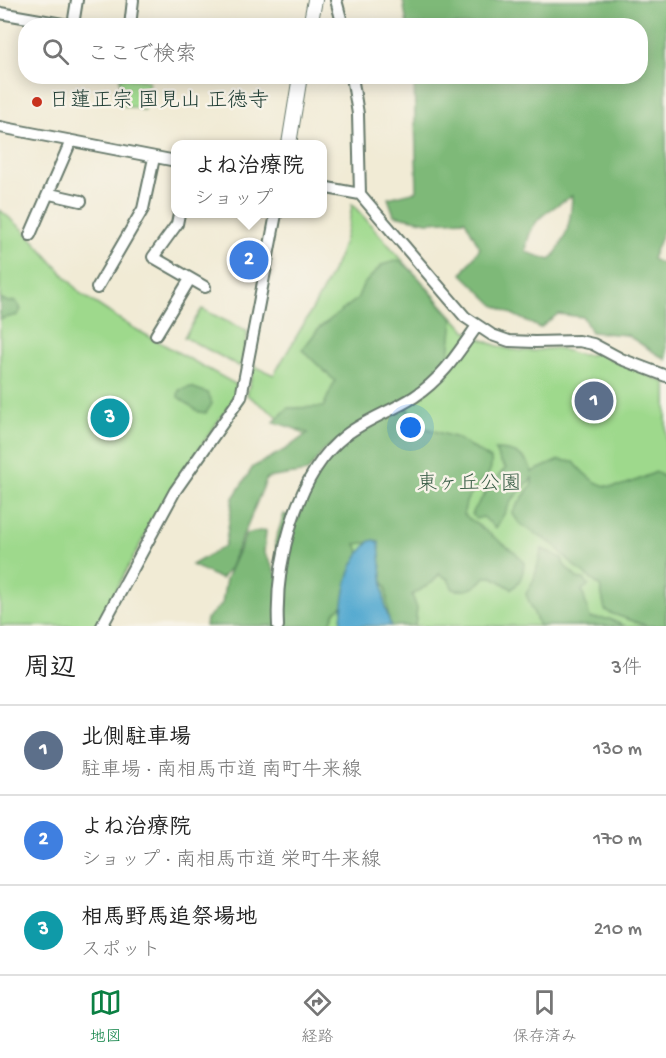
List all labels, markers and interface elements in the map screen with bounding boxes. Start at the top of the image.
search box [18,18,648,84]
icon: search [39,35,72,68]
text: ここで検索 [87,43,197,69]
place label: 日蓮正宗 国見山 正徳寺 [49,88,269,115]
marker: 日蓮正宗 国見山 正徳寺 [30,95,44,109]
popup [171,140,327,218]
text: よね治療院 [194,155,304,181]
text: ショップ [194,189,273,212]
pin: 2 [230,238,268,282]
pin: 1 [574,378,614,424]
pin: 3 [90,396,130,440]
your location [396,413,425,442]
park label: 東ヶ丘公園 [417,471,522,498]
text: 周辺 [24,655,76,686]
text: 3件 [612,658,642,681]
text: 北側駐車場 [81,726,191,752]
text: 1 [39,739,48,762]
text: 130 m [593,739,642,762]
text: 駐車場 · 南相馬市道 南町牛来線 [81,760,362,783]
text: よね治療院 [81,816,191,842]
text: 2 [39,829,48,852]
text: 170 m [593,829,642,852]
text: ショップ · 南相馬市道 栄町牛来線 [81,850,381,873]
text: 相馬野馬追祭場地 [81,906,257,932]
text: 3 [38,919,49,942]
text: 210 m [594,919,642,942]
text: スポット [81,940,161,963]
tab: 地図 [89,986,122,1048]
tab: 経路 [301,986,334,1048]
tab: 保存済み [513,986,577,1048]

